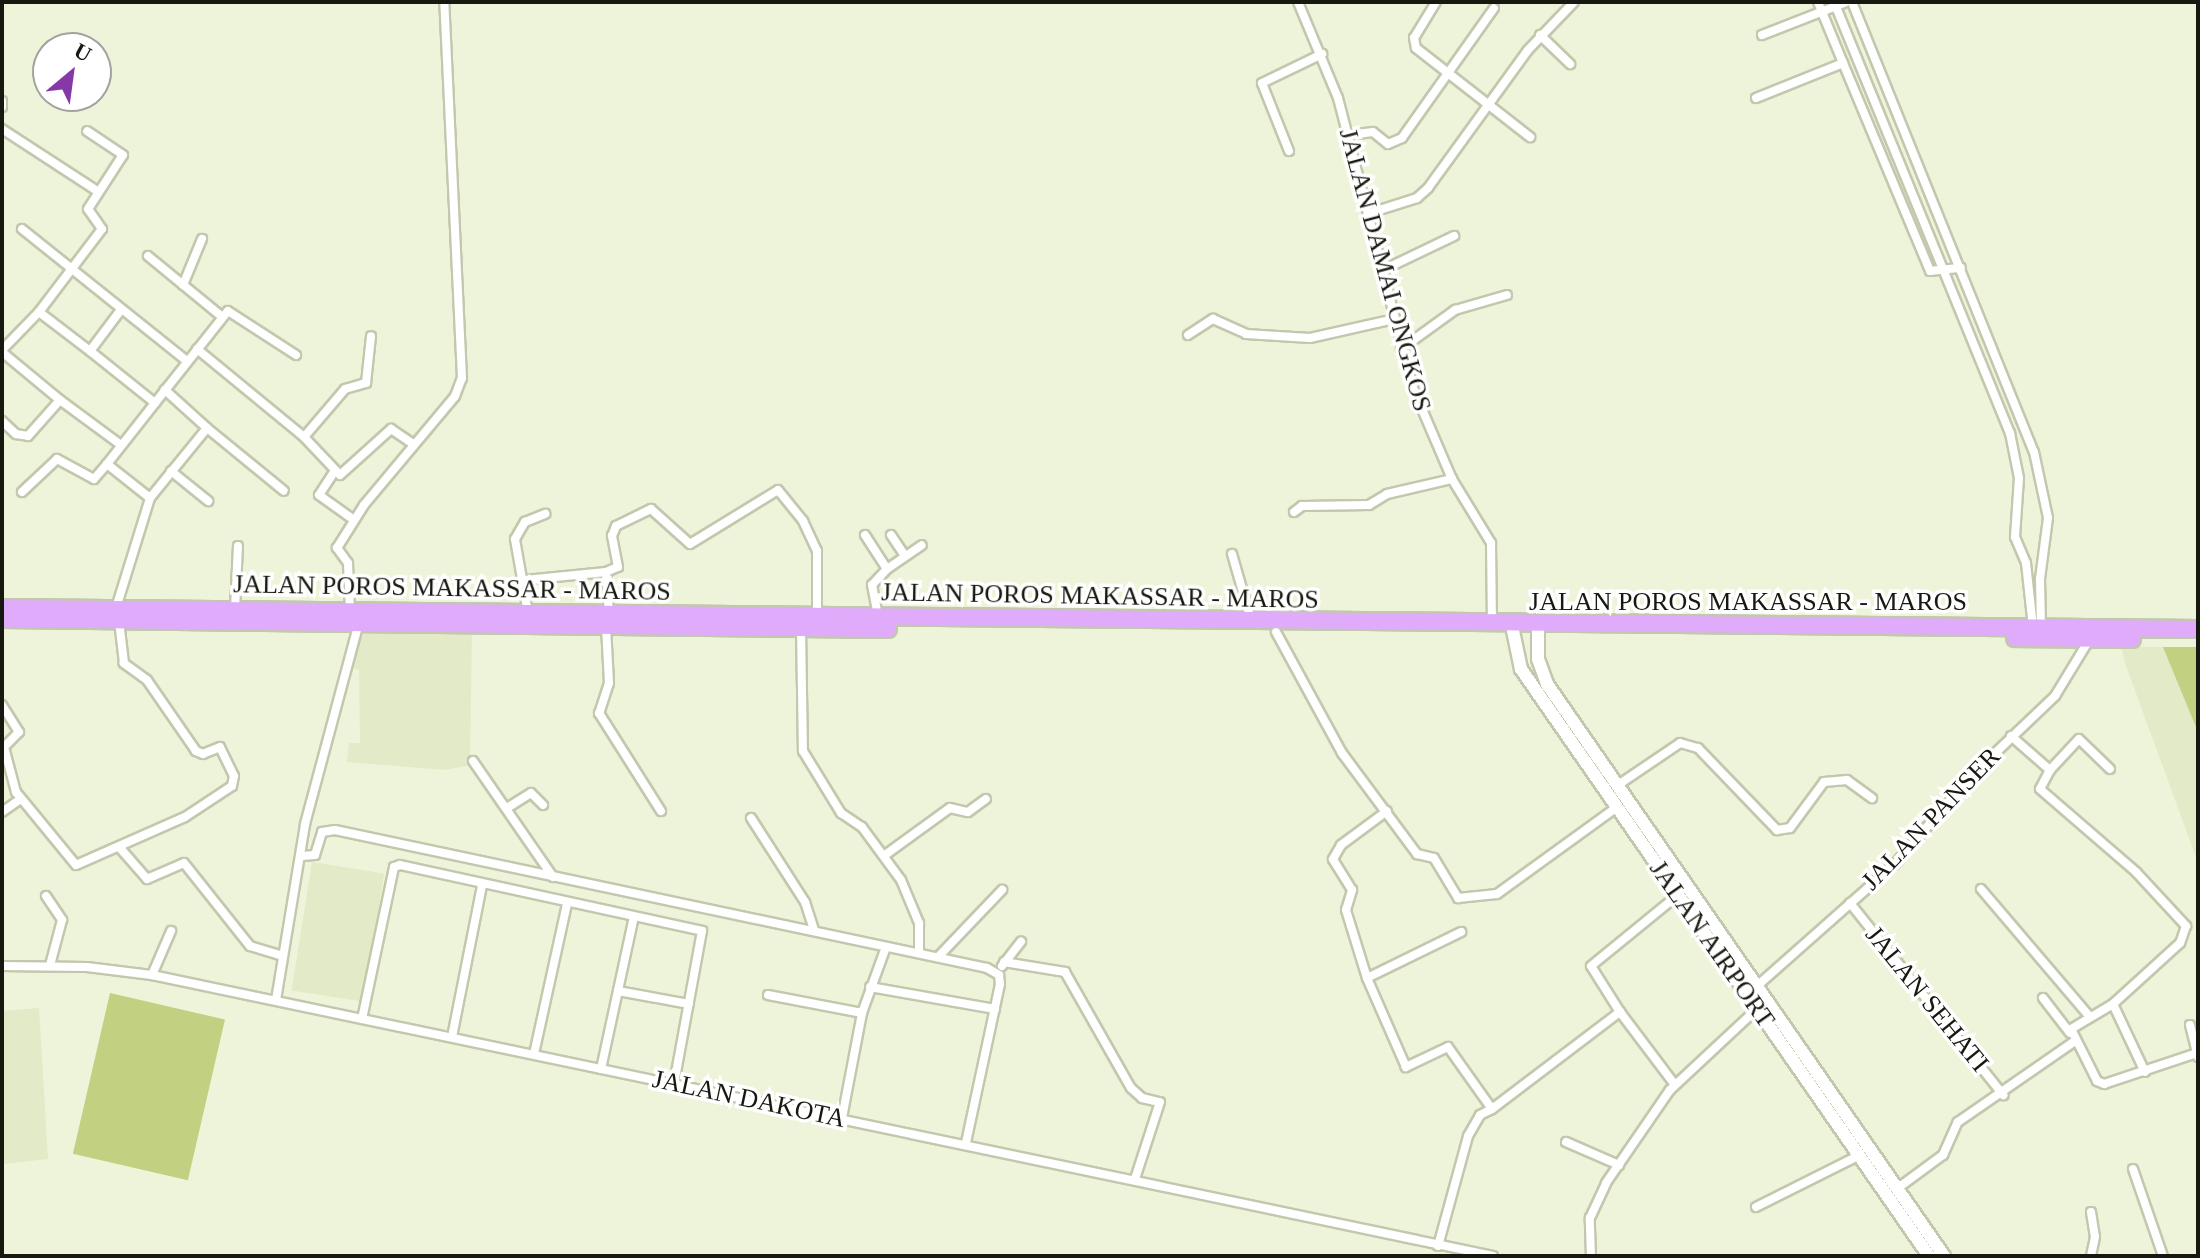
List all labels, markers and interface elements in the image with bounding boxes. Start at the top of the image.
north arrow [32,32,112,112]
text: U [70,38,96,67]
street label: JALAN DAMAI ONGKOS [1332,125,1438,415]
street label: JALAN POROS MAKASSAR - MAROS [233,569,671,607]
street label: JALAN POROS MAKASSAR - MAROS [881,577,1319,615]
street label: JALAN POROS MAKASSAR - MAROS [1529,586,1967,618]
street label: JALAN PANSER [1855,741,2007,897]
street label: JALAN AIRPORT [1642,854,1782,1034]
street label: JALAN SEHATI [1859,920,1995,1078]
street label: JALAN DAKOTA [650,1063,848,1135]

